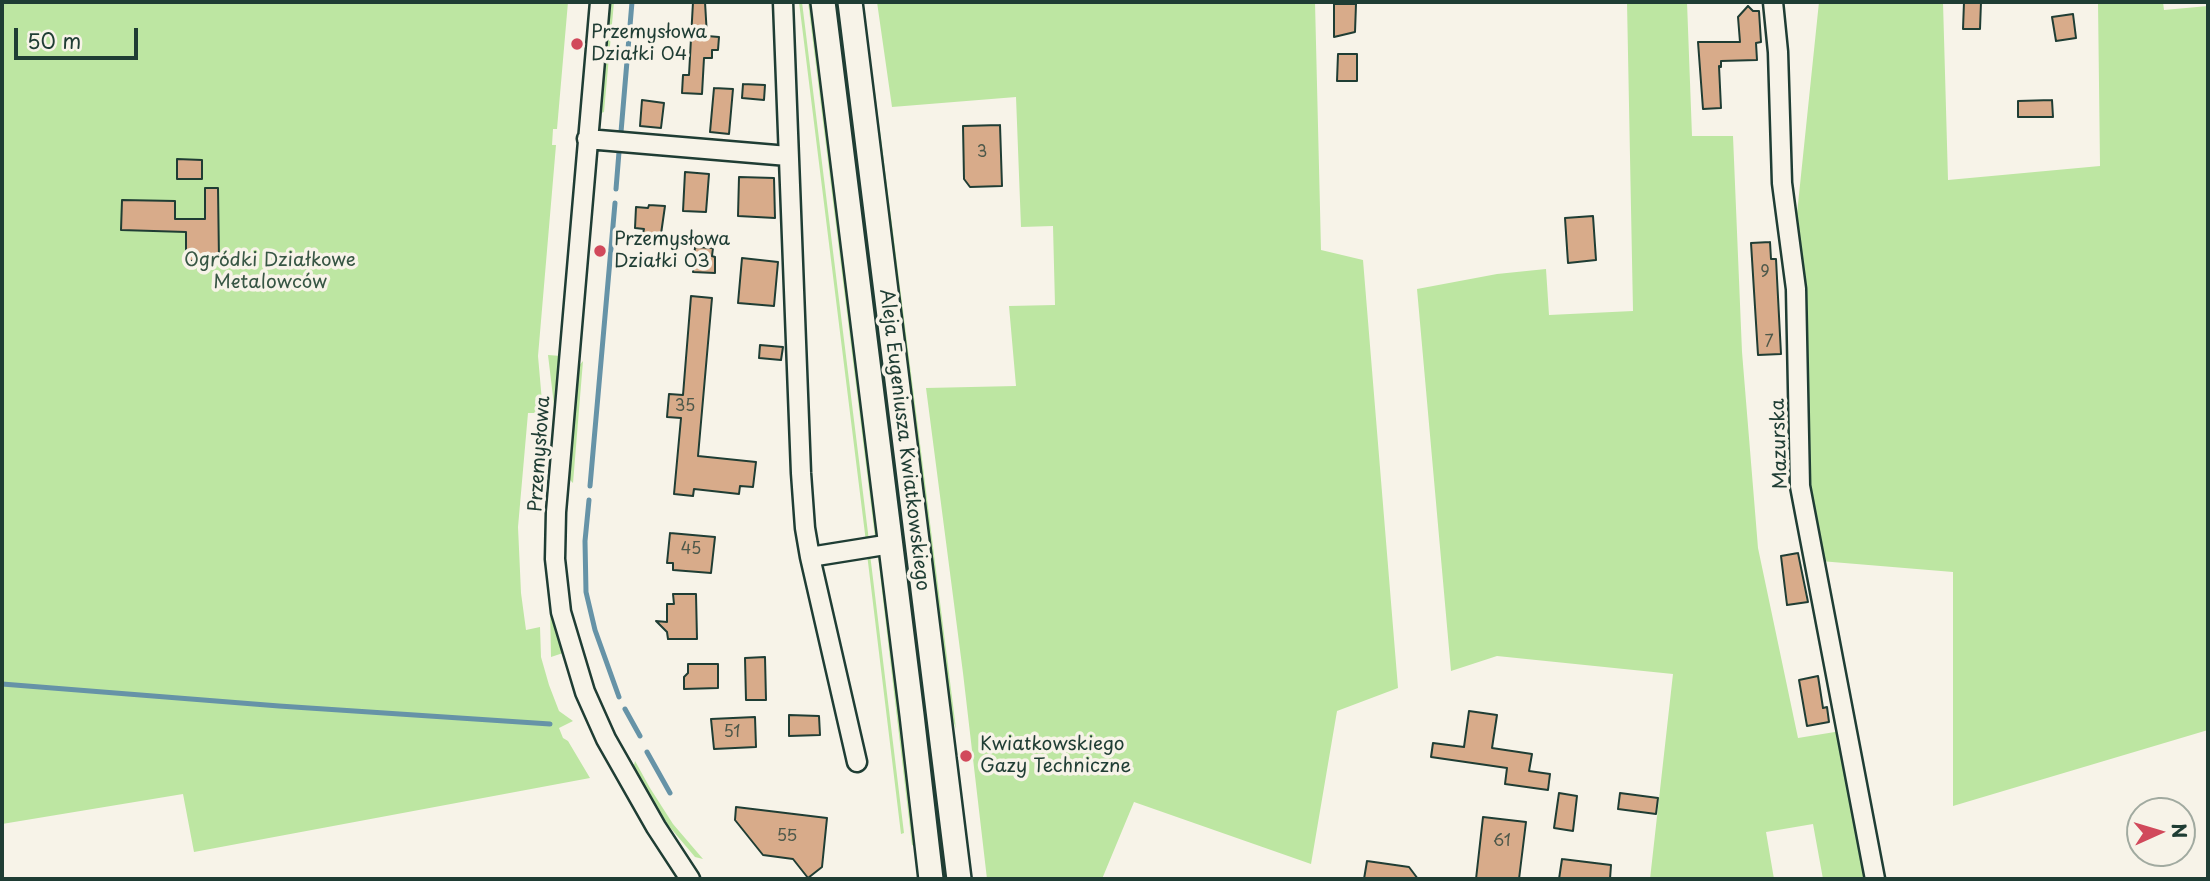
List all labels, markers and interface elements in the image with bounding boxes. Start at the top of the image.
scale bar [18,14,142,58]
place label: Przemysłowa Działki 04 [591,22,707,66]
text: 50 m [27,24,81,56]
marker: Przemysłowa Działki 04 [569,36,585,52]
house number: 3 [977,143,987,163]
place label: Przemysłowa Działki 03 [614,229,730,273]
marker: Przemysłowa Działki 03 [592,243,608,259]
park label: Ogródki Działkowe Metalowców [184,250,356,294]
house number: 9 [1760,263,1770,283]
street label: Aleja Eugeniusza Kwiatkowskiego [874,288,934,592]
house number: 7 [1764,333,1774,353]
street label: Przemysłowa [525,395,555,513]
house number: 35 [675,397,695,417]
street label: Mazurska [1767,398,1793,490]
house number: 45 [681,540,701,560]
house number: 51 [723,723,741,743]
place label: Kwiatkowskiego Gazy Techniczne [980,734,1131,778]
marker: Kwiatkowskiego Gazy Techniczne [958,748,974,764]
north arrow [2126,797,2196,867]
text: N [2165,822,2194,839]
house number: 55 [777,827,797,847]
house number: 61 [1493,832,1511,852]

